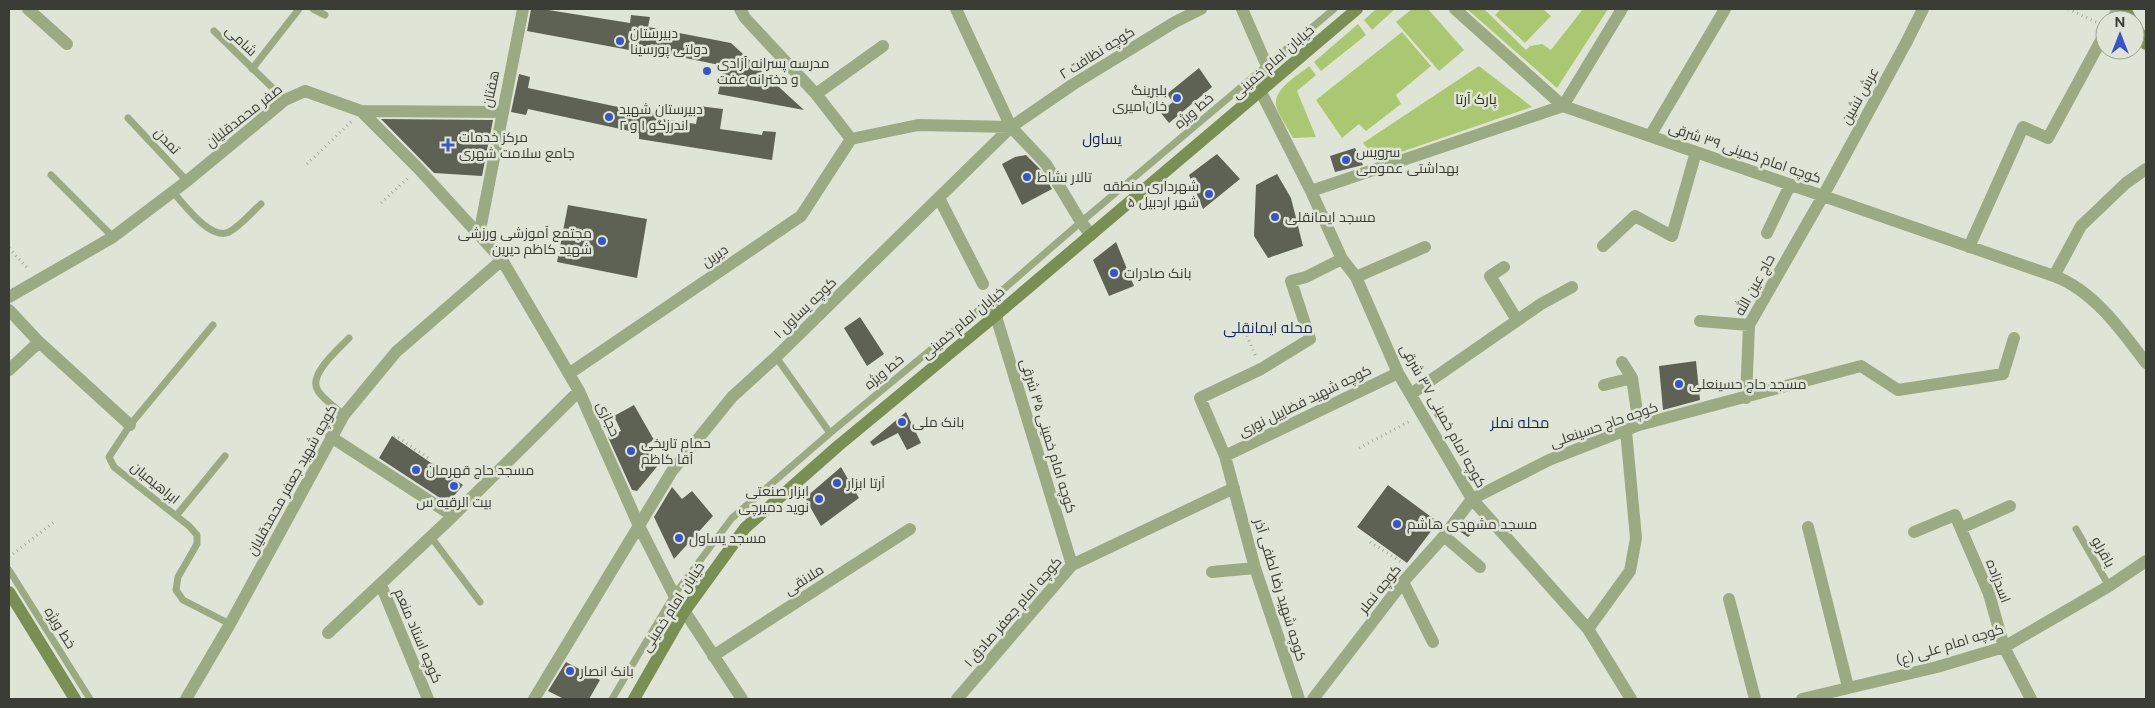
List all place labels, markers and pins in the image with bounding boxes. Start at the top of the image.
place label: دبیرستان دولتی پورسینا [630,25,708,59]
marker: دبیرستان دولتی پورسینا [614,35,626,47]
place label: مدرسه پسرانه آزادی و دخترانه عفت [717,55,830,88]
marker: مدرسه پسرانه آزادی و دخترانه عفت [701,65,713,77]
place label: بلبرینگ خان‌امیری [1112,82,1167,115]
marker: بلبرینگ خان‌امیری [1171,92,1183,104]
place label: دبیرستان شهید اندرزگو ۱ و ۲ [619,101,703,134]
marker: دبیرستان شهید اندرزگو ۱ و ۲ [603,111,615,123]
place label: مرکز خدمات جامع سلامت شهری [459,129,575,162]
marker: مرکز خدمات جامع سلامت شهری [441,138,455,152]
place label: سرویس بهداشتی عمومی [1356,144,1459,177]
marker: سرویس بهداشتی عمومی [1340,154,1352,166]
place label: تالار نشاط [1037,169,1092,186]
marker: تالار نشاط [1021,171,1033,183]
place label: شهرداری منطقه ۵ شهر اردبیل [1103,178,1199,211]
marker: شهرداری منطقه ۵ شهر اردبیل [1203,188,1215,200]
place label: مسجد ایمانقلی [1285,209,1376,226]
marker: مسجد ایمانقلی [1269,211,1281,223]
place label: مجتمع آموزشی ورزشی شهید کاظم دیرین [458,225,592,259]
marker: مجتمع آموزشی ورزشی شهید کاظم دیرین [596,235,608,247]
place label: بانک صادرات [1124,265,1191,282]
marker: بانک صادرات [1108,267,1120,279]
place label: مسجد حاج حسینعلی [1689,376,1807,393]
marker: مسجد حاج حسینعلی [1673,378,1685,390]
place label: بانک ملی [912,414,964,431]
marker: بانک ملی [896,416,908,428]
place label: حمام تاریخی آقا کاظم [641,435,711,469]
marker: حمام تاریخی آقا کاظم [625,445,637,457]
place label: مسجد حاج قهرمان [426,462,534,479]
marker: مسجد حاج قهرمان [410,464,422,476]
place label: آرتا ابزار [846,475,885,492]
marker: آرتا ابزار [831,477,843,489]
marker: بیت الرقیه س [448,480,460,492]
place label: ابزار صنعتی نوید دمیرچی [738,483,809,517]
marker: ابزار صنعتی نوید دمیرچی [813,493,825,505]
place label: بیت الرقیه س [416,494,492,511]
place label: مسجد مشهدی هاشم [1407,516,1537,534]
marker: مسجد مشهدی هاشم [1391,518,1403,530]
place label: مسجد یساول [689,530,766,547]
marker: مسجد یساول [673,532,685,544]
place label: بانک انصار [579,663,634,680]
marker: بانک انصار [564,665,576,677]

